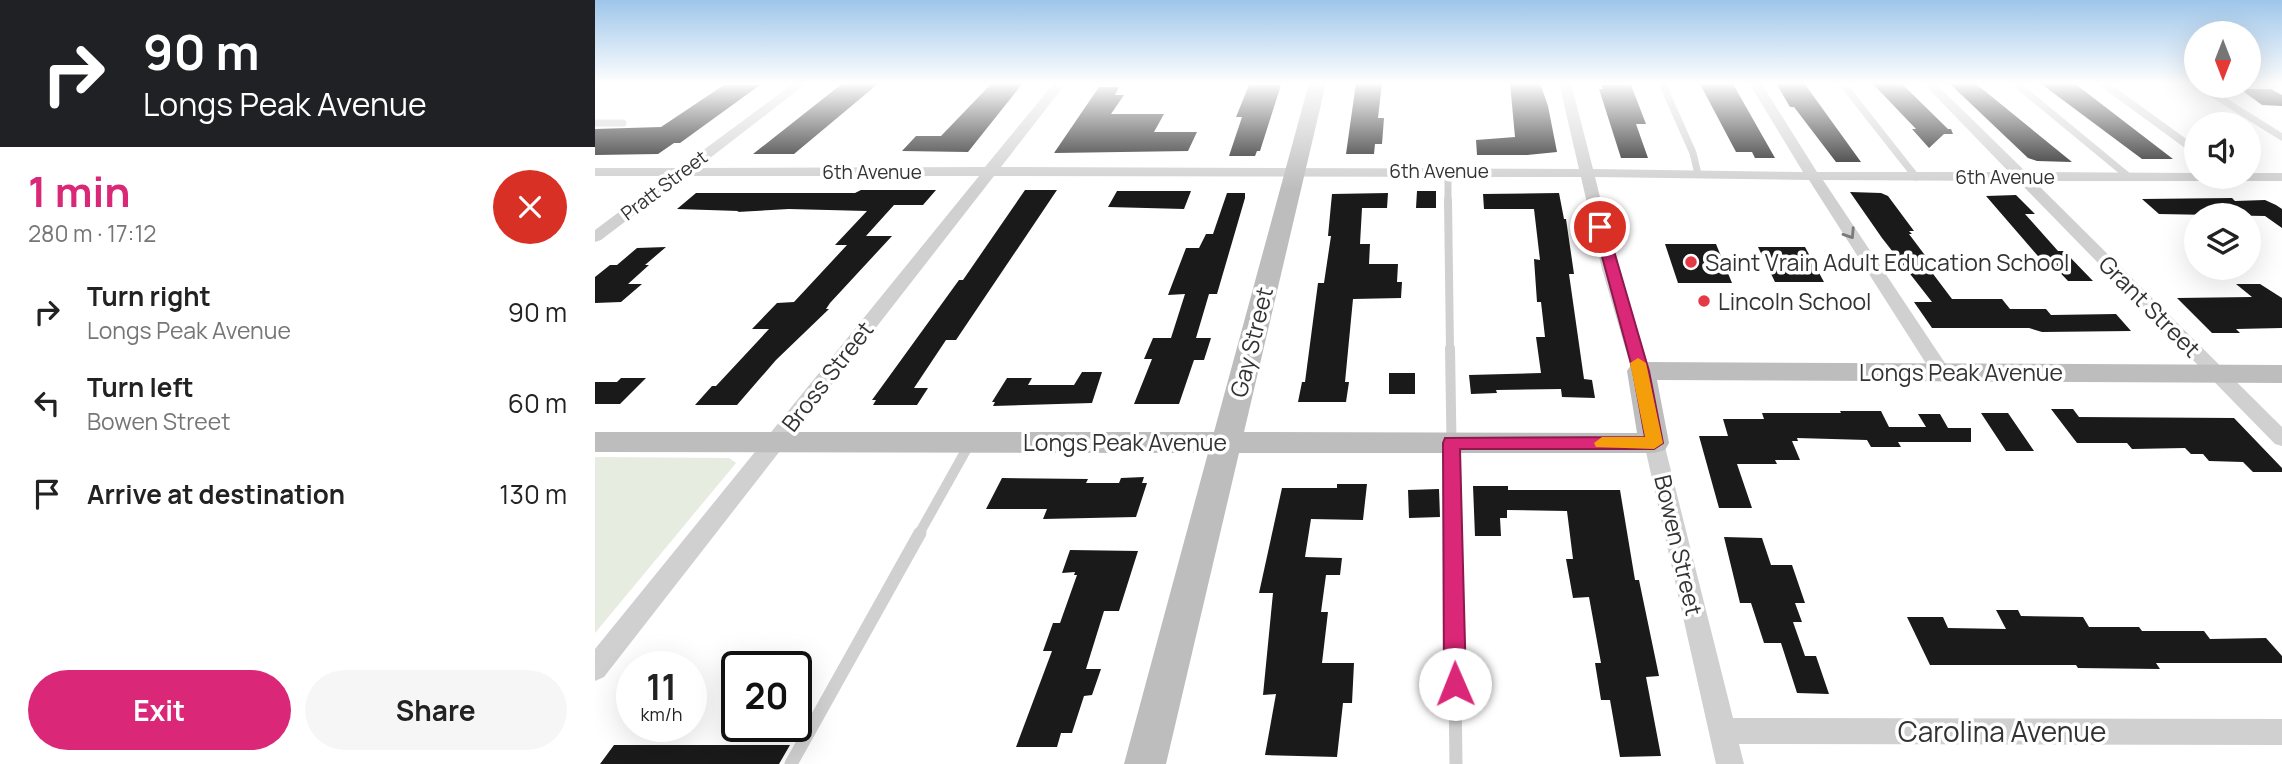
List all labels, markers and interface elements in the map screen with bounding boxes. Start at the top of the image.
text: 90 m [143,18,260,85]
north arrow [2184,21,2261,98]
map controls [2184,21,2261,280]
icon: right [28,28,119,119]
text: Longs Peak Avenue [143,82,427,126]
button: sound [2184,112,2261,189]
street label: Pratt Street [615,144,713,226]
street label: 6th Avenue [1389,158,1489,184]
street label: 6th Avenue [822,159,922,185]
text: 1 min [28,162,131,220]
street label: 6th Avenue [1955,164,2055,190]
button: close [493,170,567,244]
pin [1570,197,1630,257]
button: layers [2184,203,2261,280]
icon: arrive [1581,208,1619,246]
text: 280 m · 17:12 [28,217,156,249]
one-way arrow [1842,226,1855,239]
place label: Saint Vrain Adult Education School [1705,246,2069,278]
street label: Grant Street [2092,248,2208,364]
marker: Saint Vrain Adult Education School [1683,254,1699,270]
text: Turn right [87,278,211,314]
street label: Gay Street [1222,284,1280,400]
place label: Lincoln School [1718,285,1871,317]
icon: right [28,293,66,331]
marker: Lincoln School [1696,293,1712,309]
text: 90 m [508,294,567,330]
text: Longs Peak Avenue [87,314,291,346]
street label: Bross Street [774,314,880,438]
street label: Longs Peak Avenue [1859,356,2063,388]
text: Turn left [87,369,194,405]
icon: left [28,384,66,422]
text: 60 m [508,385,567,421]
text: Bowen Street [87,405,230,437]
street label: Longs Peak Avenue [1023,426,1227,458]
street label: Bowen Street [1647,472,1711,618]
icon: arrive [28,475,66,513]
text: Arrive at destination [87,476,345,512]
text: 130 m [499,476,567,512]
position arrow [1418,647,1492,721]
speed limit sign: 20 [721,651,812,742]
text: 11 [646,663,677,711]
button: Exit [28,670,291,750]
button: Share [305,670,567,750]
text: km/h [641,702,682,726]
street label: Carolina Avenue [1898,712,2106,750]

